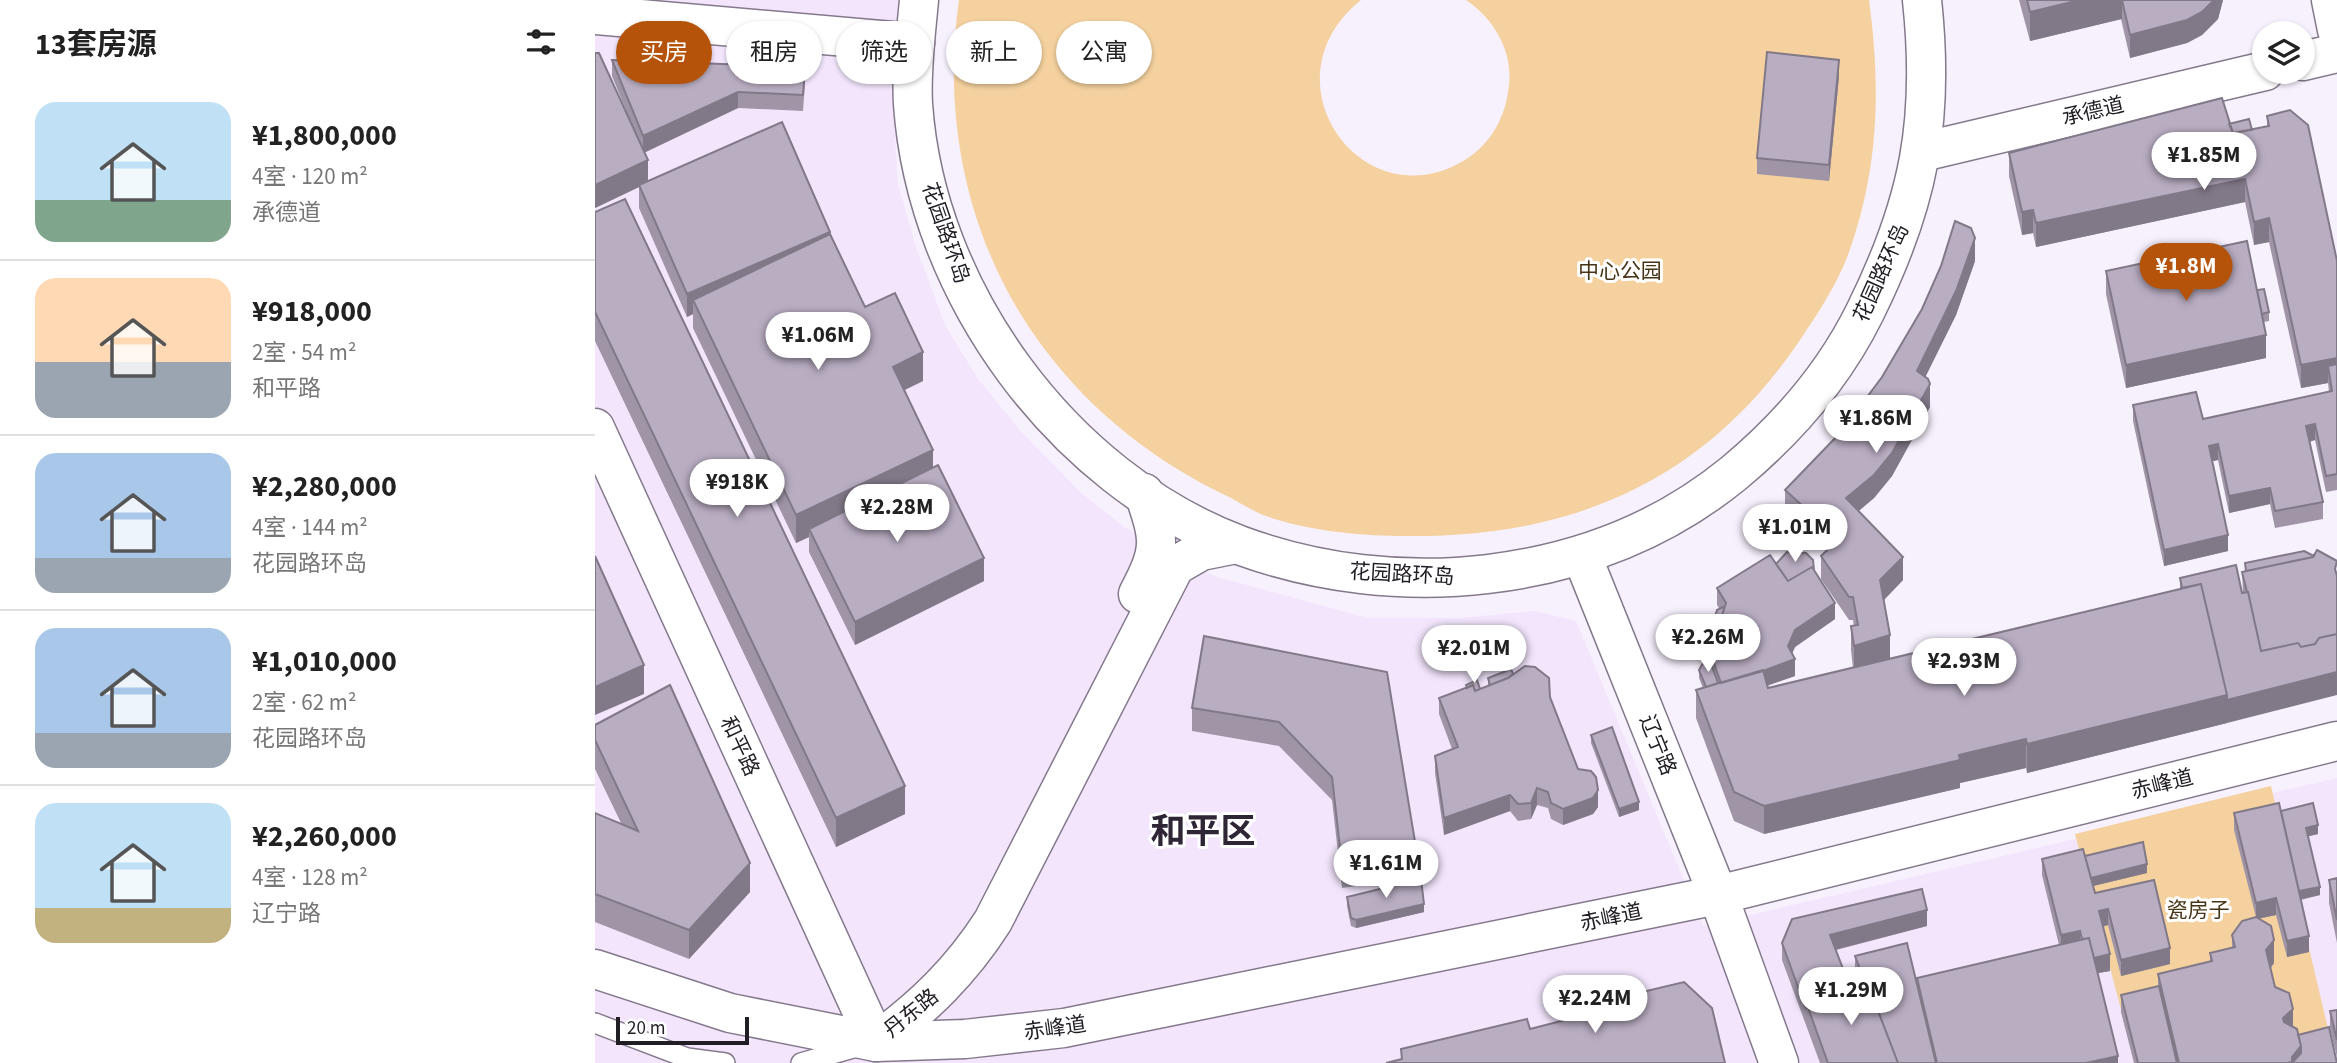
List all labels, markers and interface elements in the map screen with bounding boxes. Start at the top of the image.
chip: 买房 [616,21,712,84]
chip: 租房 [726,21,822,84]
chip: 筛选 [836,21,932,84]
chip: 新上 [946,21,1042,84]
chip: 公寓 [1056,21,1152,84]
map controls [2252,21,2315,84]
button: layers [2252,21,2315,84]
text: 13套房源 [35,23,157,66]
icon: filters [522,23,560,61]
street label: 承德道 [2059,89,2127,133]
text: ¥1,800,000 [252,114,397,157]
icon: home [91,130,175,214]
pin: ¥1.85M [2147,132,2261,192]
text: ¥1.85M [2167,138,2241,171]
text: 4室 · 120 m² [252,160,368,193]
street label: 花园路环岛 [915,178,977,288]
text: 承德道 [252,196,321,229]
street label: 花园路环岛 [1846,219,1916,327]
pin: ¥1.8M [2137,244,2235,303]
text: ¥1.8M [2156,249,2216,282]
park label: 中心公园 [1578,256,1662,286]
text: ¥918,000 [252,290,372,333]
icon: home [91,306,175,390]
pin: ¥1.06M [761,312,875,372]
text: ¥1.06M [781,318,855,351]
text: 2室 · 54 m² [252,336,356,369]
text: 和平路 [252,372,321,405]
pin: ¥1.86M [1819,396,1933,455]
text: ¥1.86M [1839,401,1913,434]
pin: ¥918K [688,460,786,519]
text: ¥2,280,000 [252,465,397,508]
text: ¥918K [706,465,768,498]
icon: home [91,481,175,565]
pin: ¥2.28M [840,484,954,544]
text: ¥2.28M [860,490,934,523]
pin: ¥1.01M [1738,504,1852,564]
text: ¥1.01M [1758,510,1832,543]
text: 4室 · 144 m² [252,511,368,544]
text: 花园路环岛 [252,547,367,580]
street label: 花园路环岛 [1349,556,1455,592]
pin: ¥2.26M [1651,614,1765,674]
text: ¥2.26M [1671,620,1745,653]
pin: ¥2.01M [1417,626,1531,685]
text: ¥2.01M [1437,631,1511,664]
pin: ¥2.93M [1907,638,2021,698]
text: ¥1,010,000 [252,640,397,683]
text: ¥2.93M [1927,644,2001,677]
icon: home [91,656,175,740]
text: 2室 · 62 m² [252,686,356,719]
street label: 辽宁路 [1632,710,1684,780]
street label: 和平路 [713,711,767,781]
text: 花园路环岛 [252,722,367,755]
street label: 赤峰道 [2128,762,2196,806]
district label: 和平区 [1150,807,1256,857]
text: ¥2,260,000 [252,815,397,858]
icon: home [91,831,175,915]
pin: ¥1.61M [1329,841,1443,900]
text: ¥1.61M [1349,846,1423,879]
text: 4室 · 128 m² [252,861,368,894]
park label: 瓷房子 [2167,895,2230,925]
street label: 赤峰道 [1577,896,1645,938]
text: 辽宁路 [252,897,321,930]
pin: ¥1.29M [1794,968,1908,1027]
text: ¥1.29M [1814,973,1888,1006]
pin: ¥2.24M [1538,976,1652,1035]
text: ¥2.24M [1558,981,1632,1014]
street label: 丹东路 [877,982,945,1044]
street label: 赤峰道 [1022,1009,1088,1047]
scale bar [616,1014,749,1046]
text: 20 m [627,1015,665,1042]

